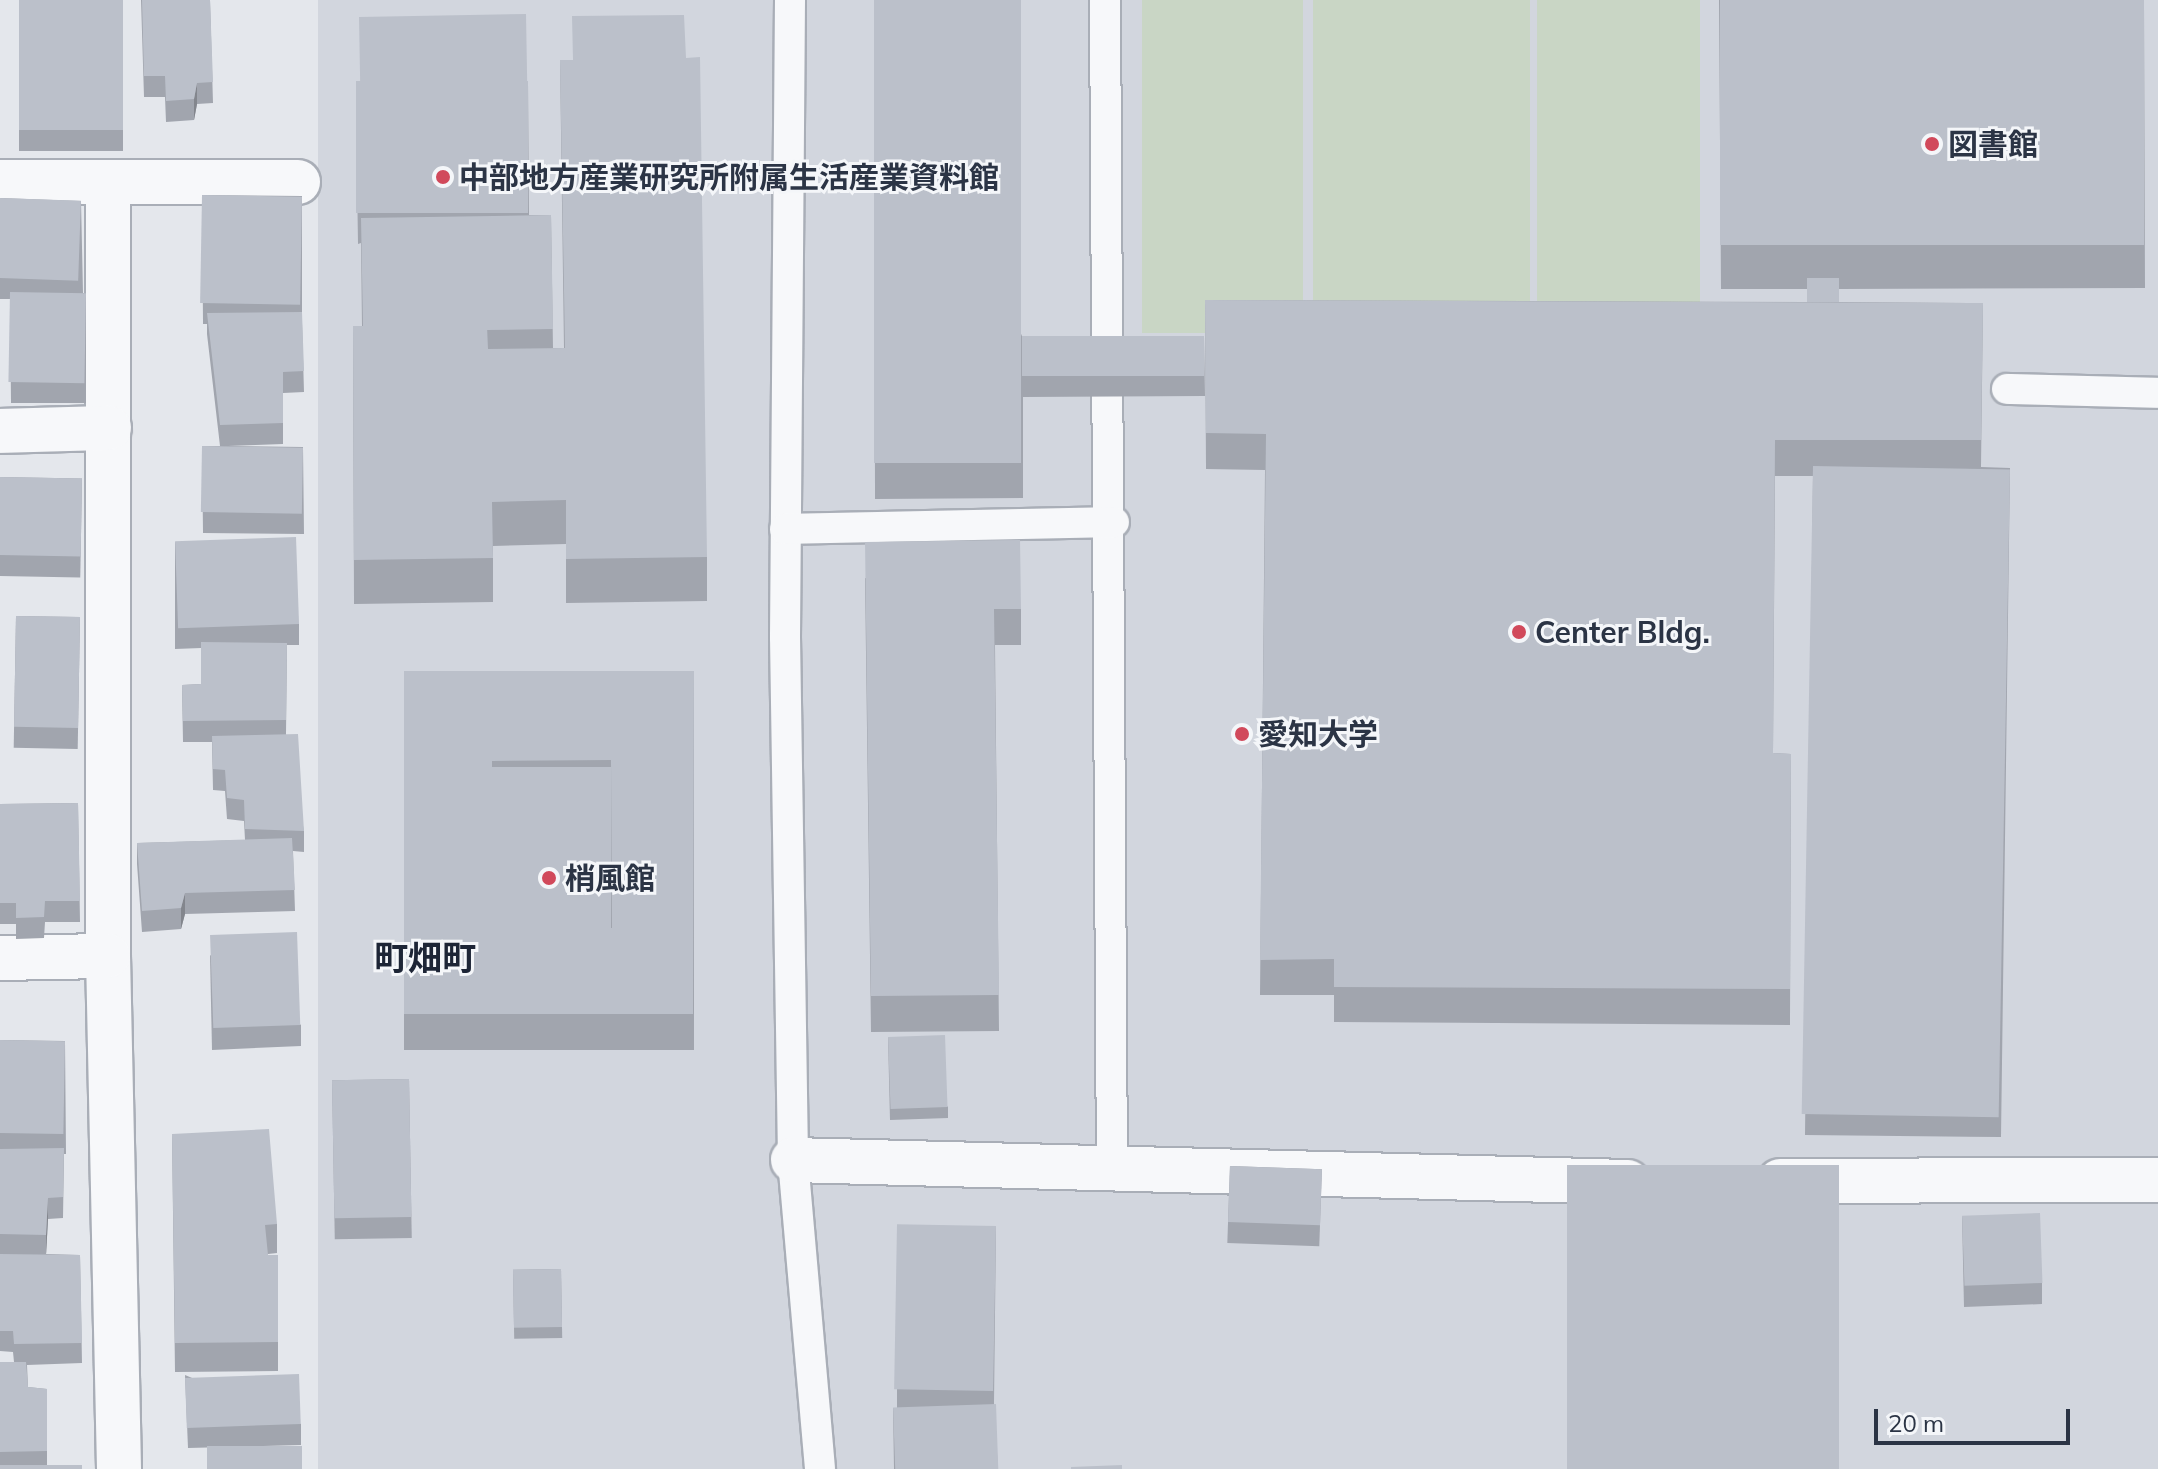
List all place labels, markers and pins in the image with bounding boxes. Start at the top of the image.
place label: 図書館 [1948,126,2038,162]
marker: 図書館 [1923,135,1941,153]
place label: 中部地方産業研究所附属生活産業資料館 [459,159,999,195]
marker: 中部地方産業研究所附属生活産業資料館 [434,168,452,186]
place label: Center Bldg. [1535,614,1710,650]
marker: Center Bldg. [1510,623,1528,641]
place label: 愛知大学 [1258,716,1378,752]
marker: 愛知大学 [1233,725,1251,743]
place label: 梢風館 [565,860,655,896]
marker: 梢風館 [540,869,558,887]

